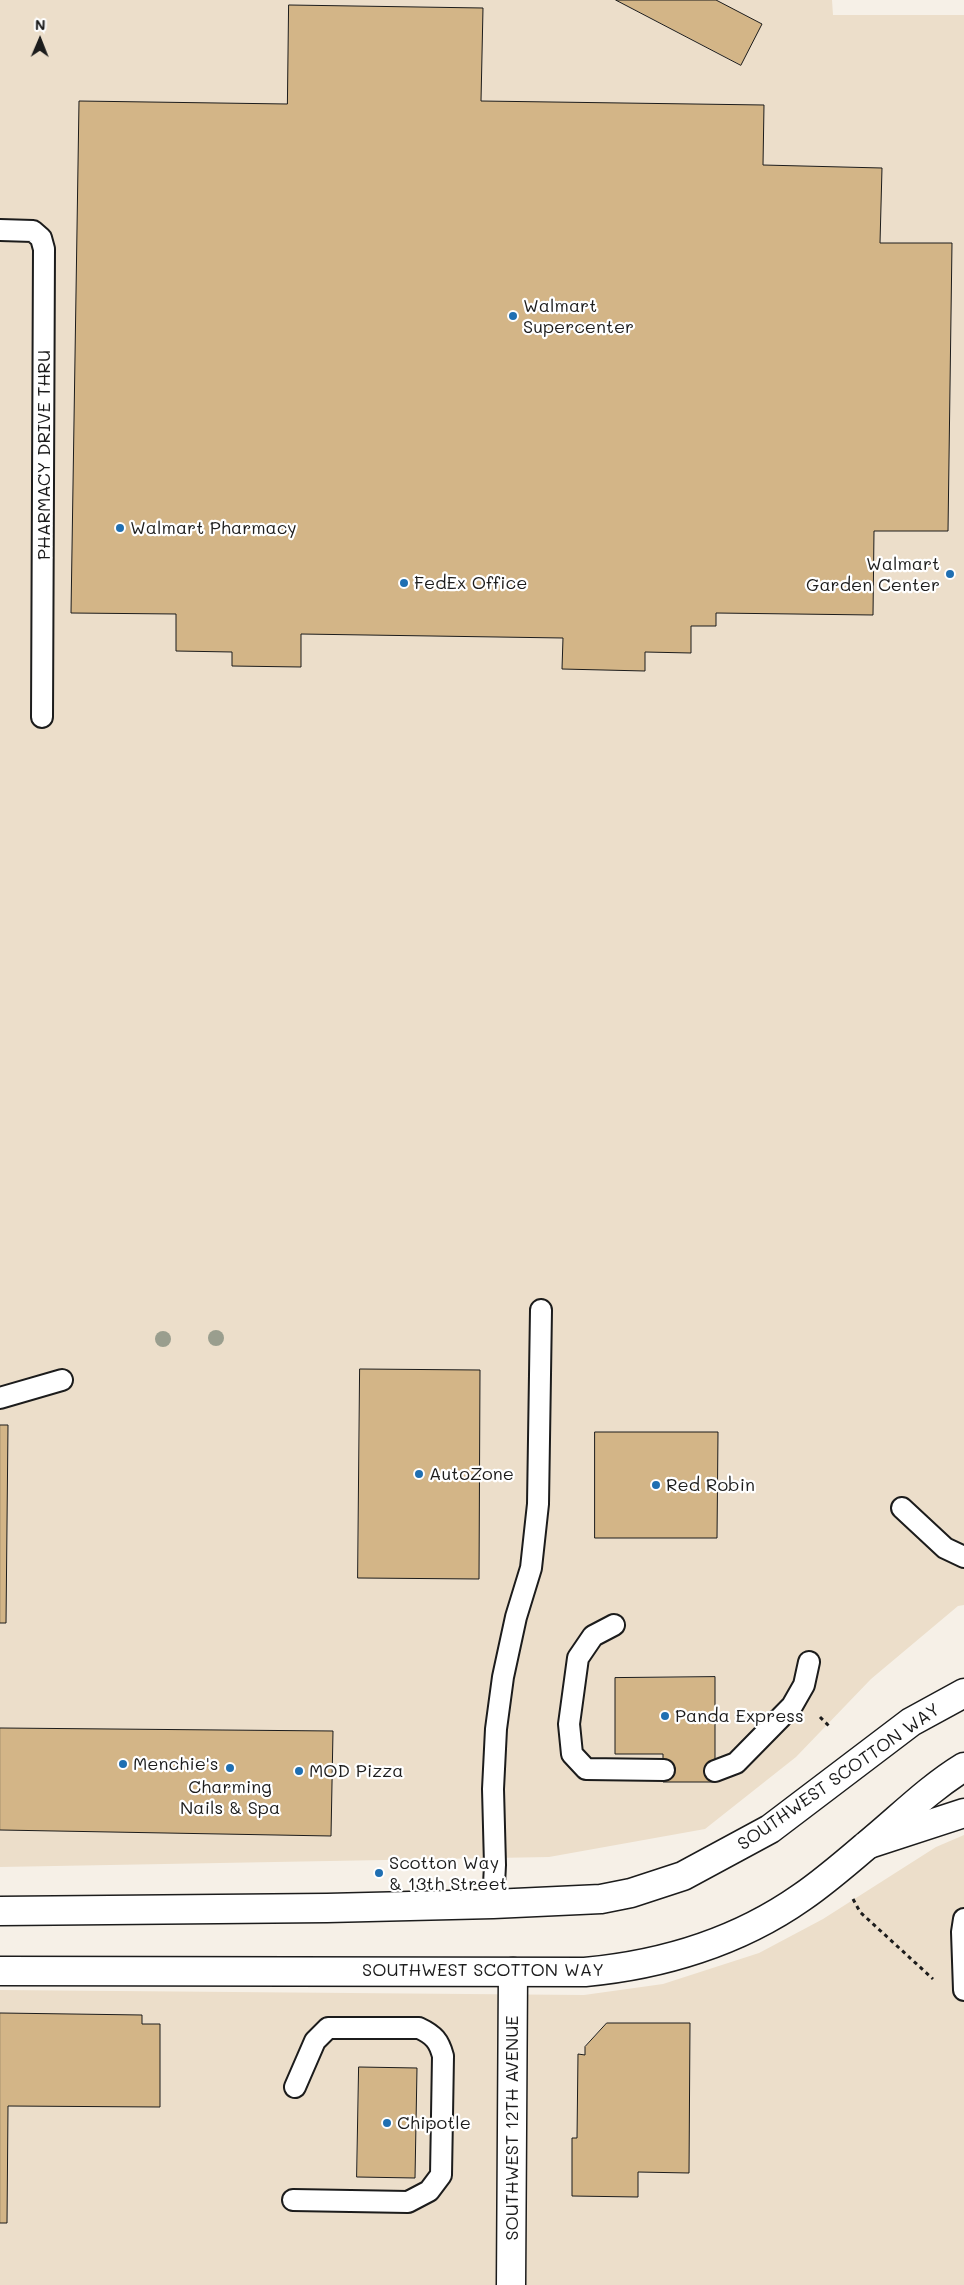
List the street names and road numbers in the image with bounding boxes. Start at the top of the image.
street label: PHARMACY DRIVE THRU [33,350,55,560]
street label: SOUTHWEST SCOTTON WAY [734,1699,944,1855]
street label: SOUTHWEST SCOTTON WAY [362,1959,604,1981]
street label: SOUTHWEST 12TH AVENUE [501,2015,523,2241]

